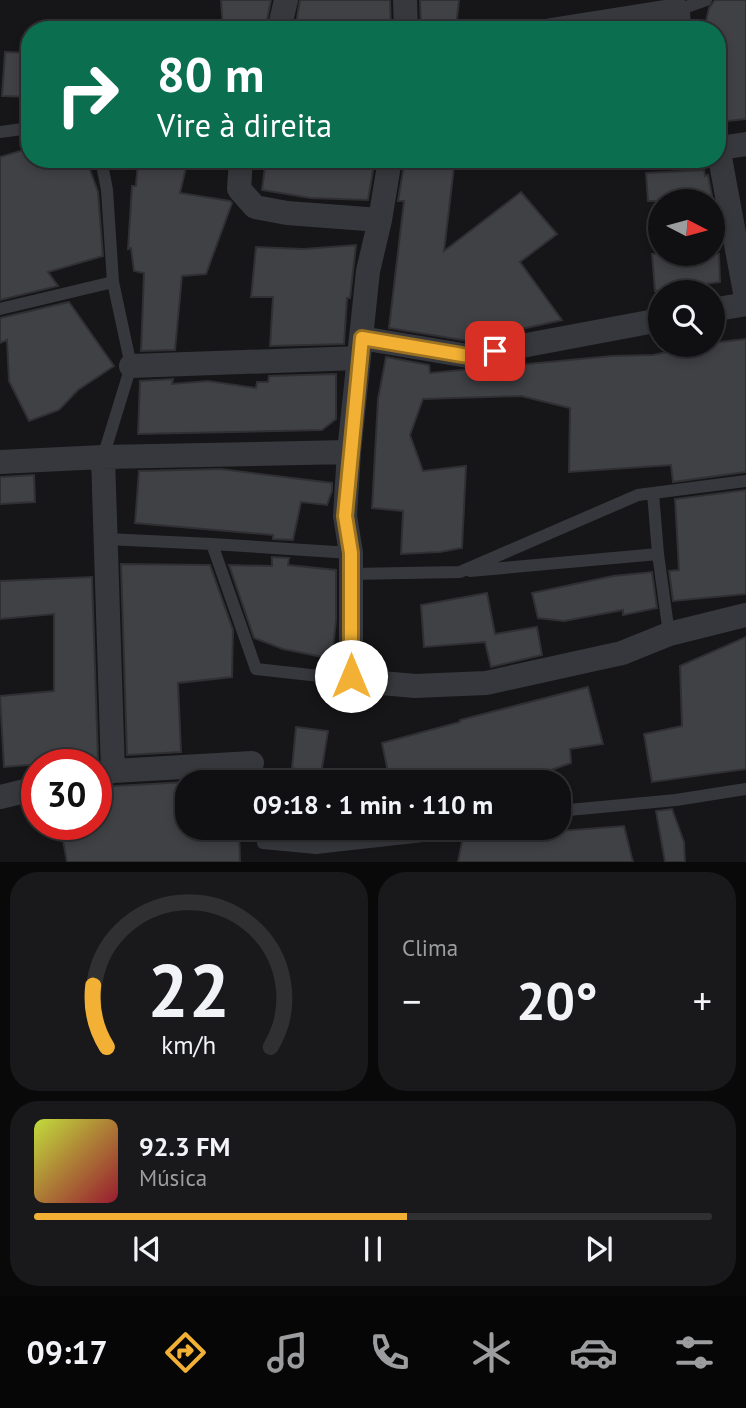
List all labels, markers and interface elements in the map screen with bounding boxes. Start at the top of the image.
text: 80 m [157,42,264,106]
icon: right [42,49,133,140]
text: Vire à direita [157,104,332,146]
north arrow [648,189,724,266]
map controls [648,189,725,357]
button: search [648,280,725,357]
pin [465,321,525,381]
icon: arrive [476,332,514,370]
position arrow [314,639,388,713]
speed limit sign: 30 [21,749,112,840]
text: 09:18 · 1 min · 110 m [253,788,493,821]
text: Clima [402,933,458,962]
text: 22 [148,944,230,1038]
text: 20° [516,967,598,1034]
text: − [402,976,421,1025]
text: + [693,976,712,1025]
text: km/h [162,1029,216,1061]
text: 92.3 FM [139,1130,230,1163]
text: Música [139,1163,207,1192]
icon: previous [128,1230,166,1268]
icon: pause [354,1230,392,1268]
icon: next [580,1230,618,1268]
icon: directions [161,1328,210,1377]
icon: music [263,1328,312,1377]
icon: phone [365,1328,414,1377]
icon: climate [467,1328,516,1377]
icon: car [569,1328,618,1377]
icon: filters [670,1328,719,1377]
text: 09:17 [26,1331,108,1373]

